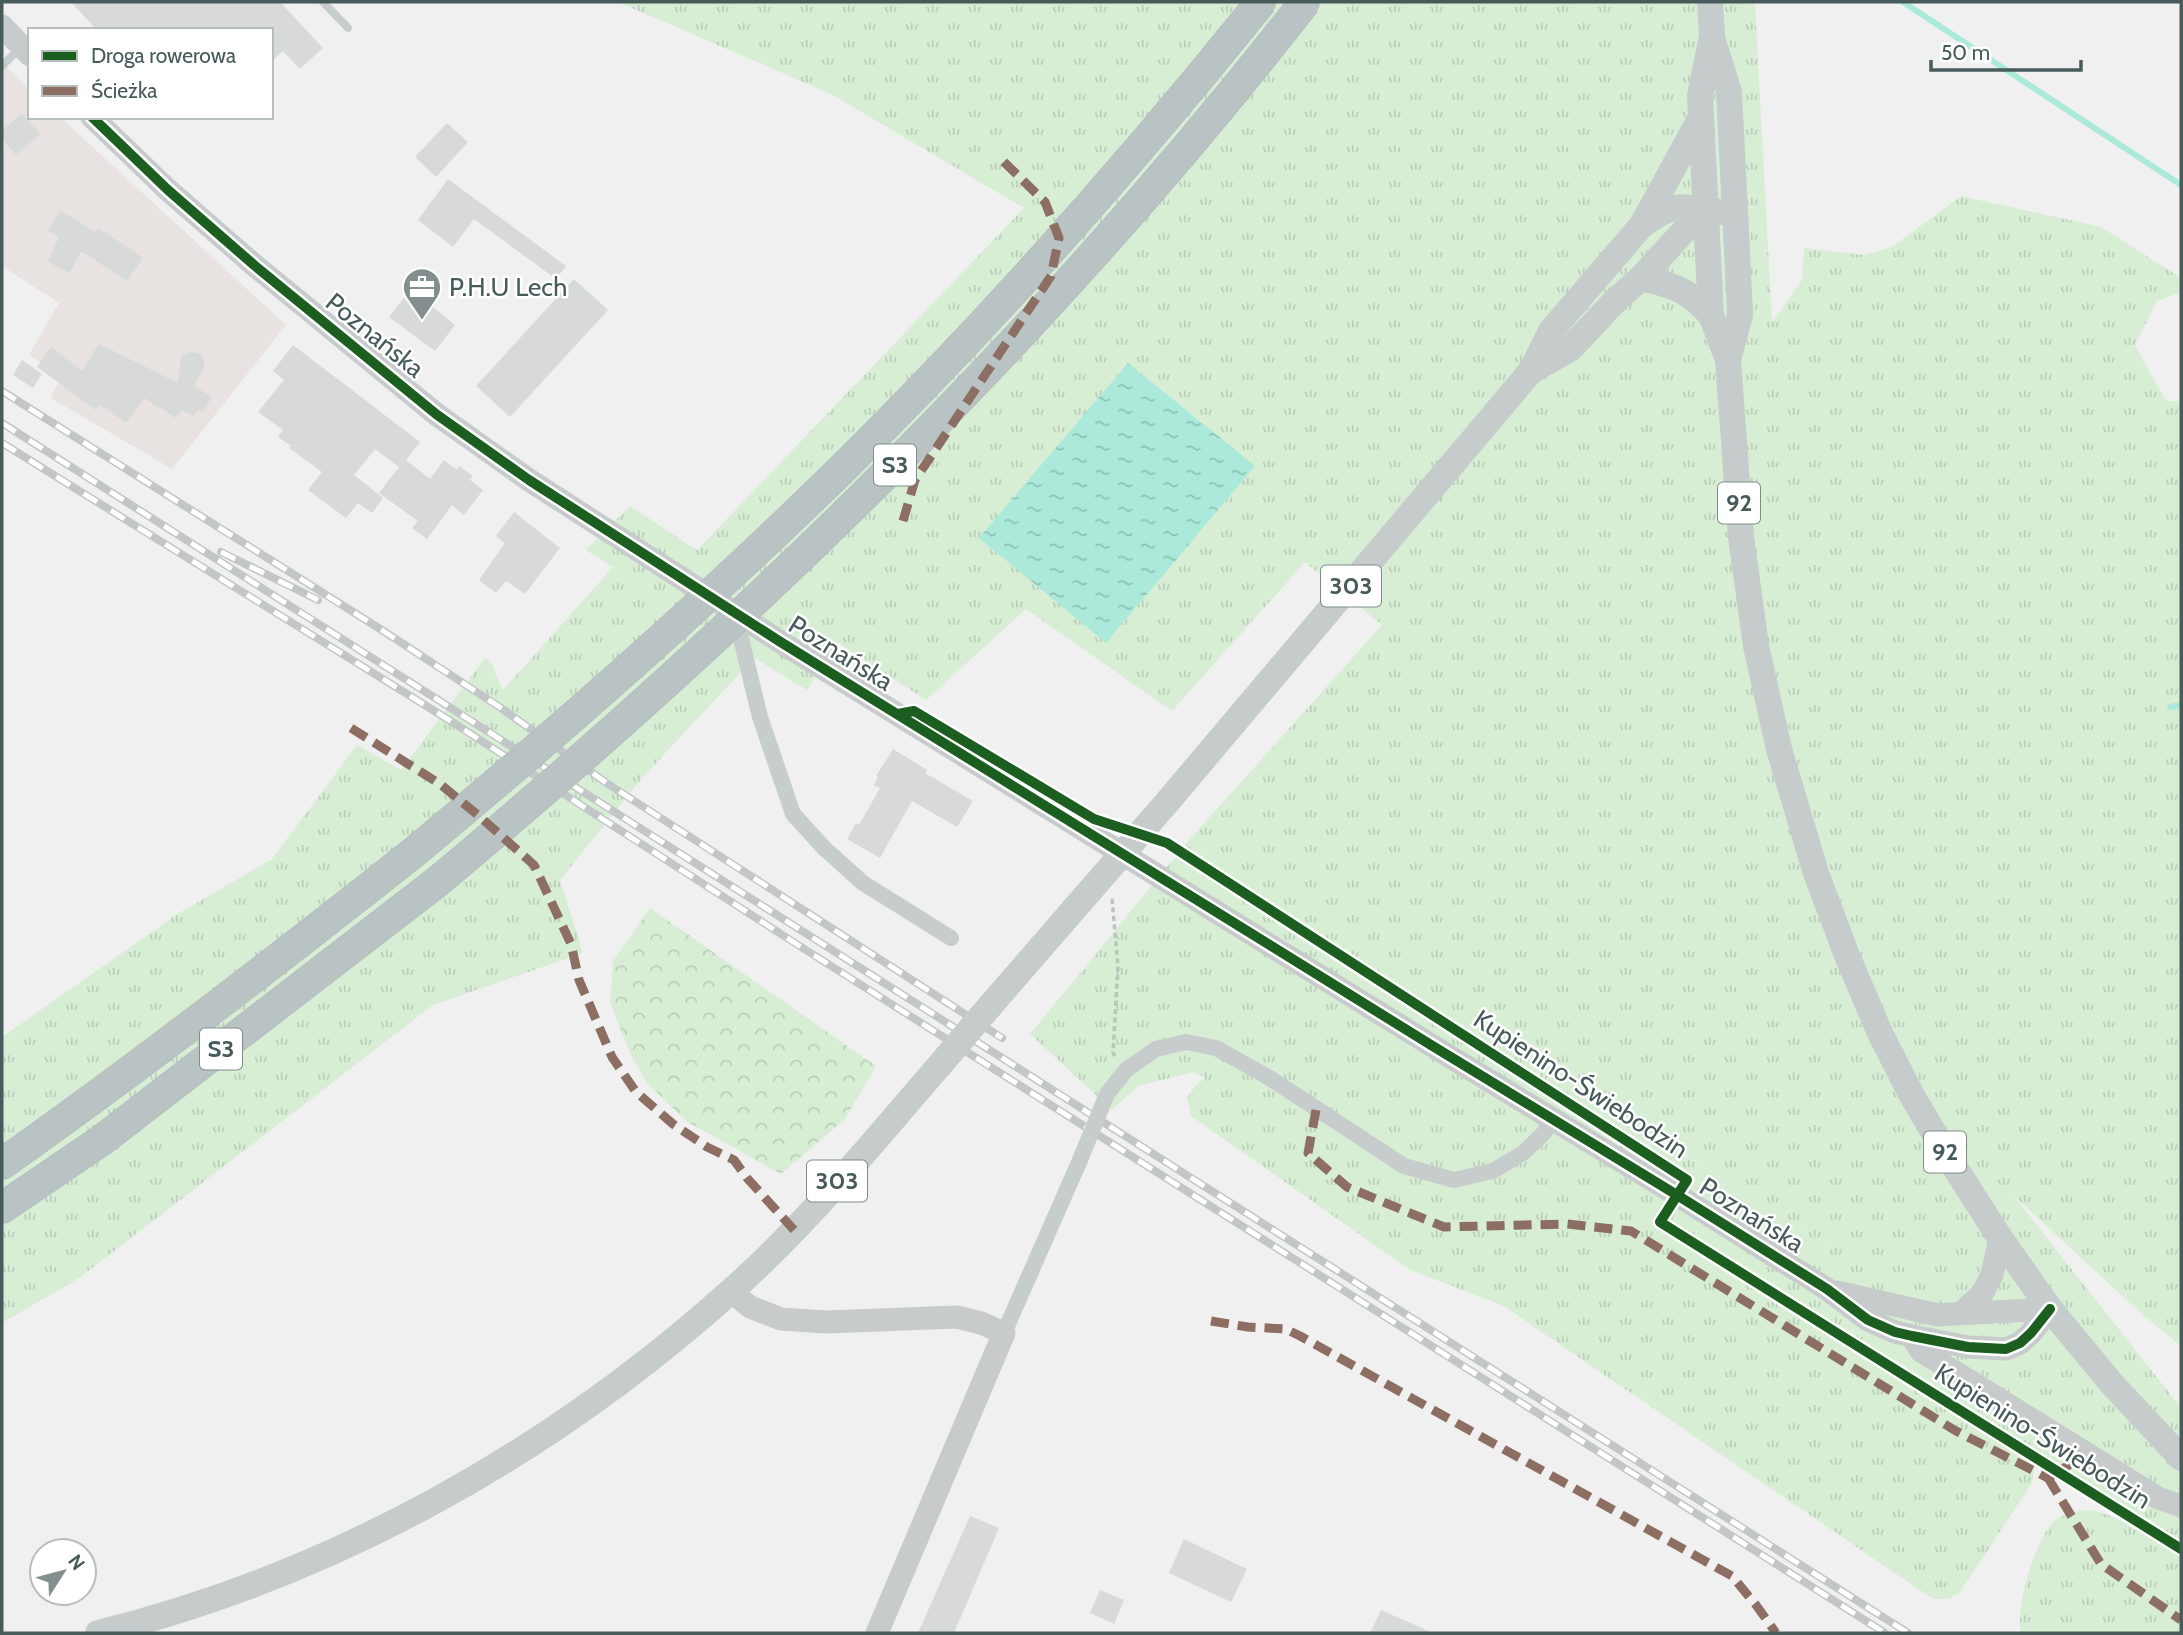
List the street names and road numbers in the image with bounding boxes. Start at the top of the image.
street label: Poznańska [319,286,431,385]
road number: S3 [874,444,916,486]
road number: 92 [1718,482,1760,524]
road number: 303 [1321,566,1381,606]
street label: Poznańska [783,608,900,698]
street label: Kupienino-Świebodzin [1468,1003,1694,1165]
road number: S3 [200,1028,242,1070]
road number: 92 [1924,1132,1966,1172]
road number: 303 [807,1161,867,1202]
street label: Poznańska [1694,1170,1811,1260]
street label: Kupienino-Świebodzin [1929,1356,2157,1516]

